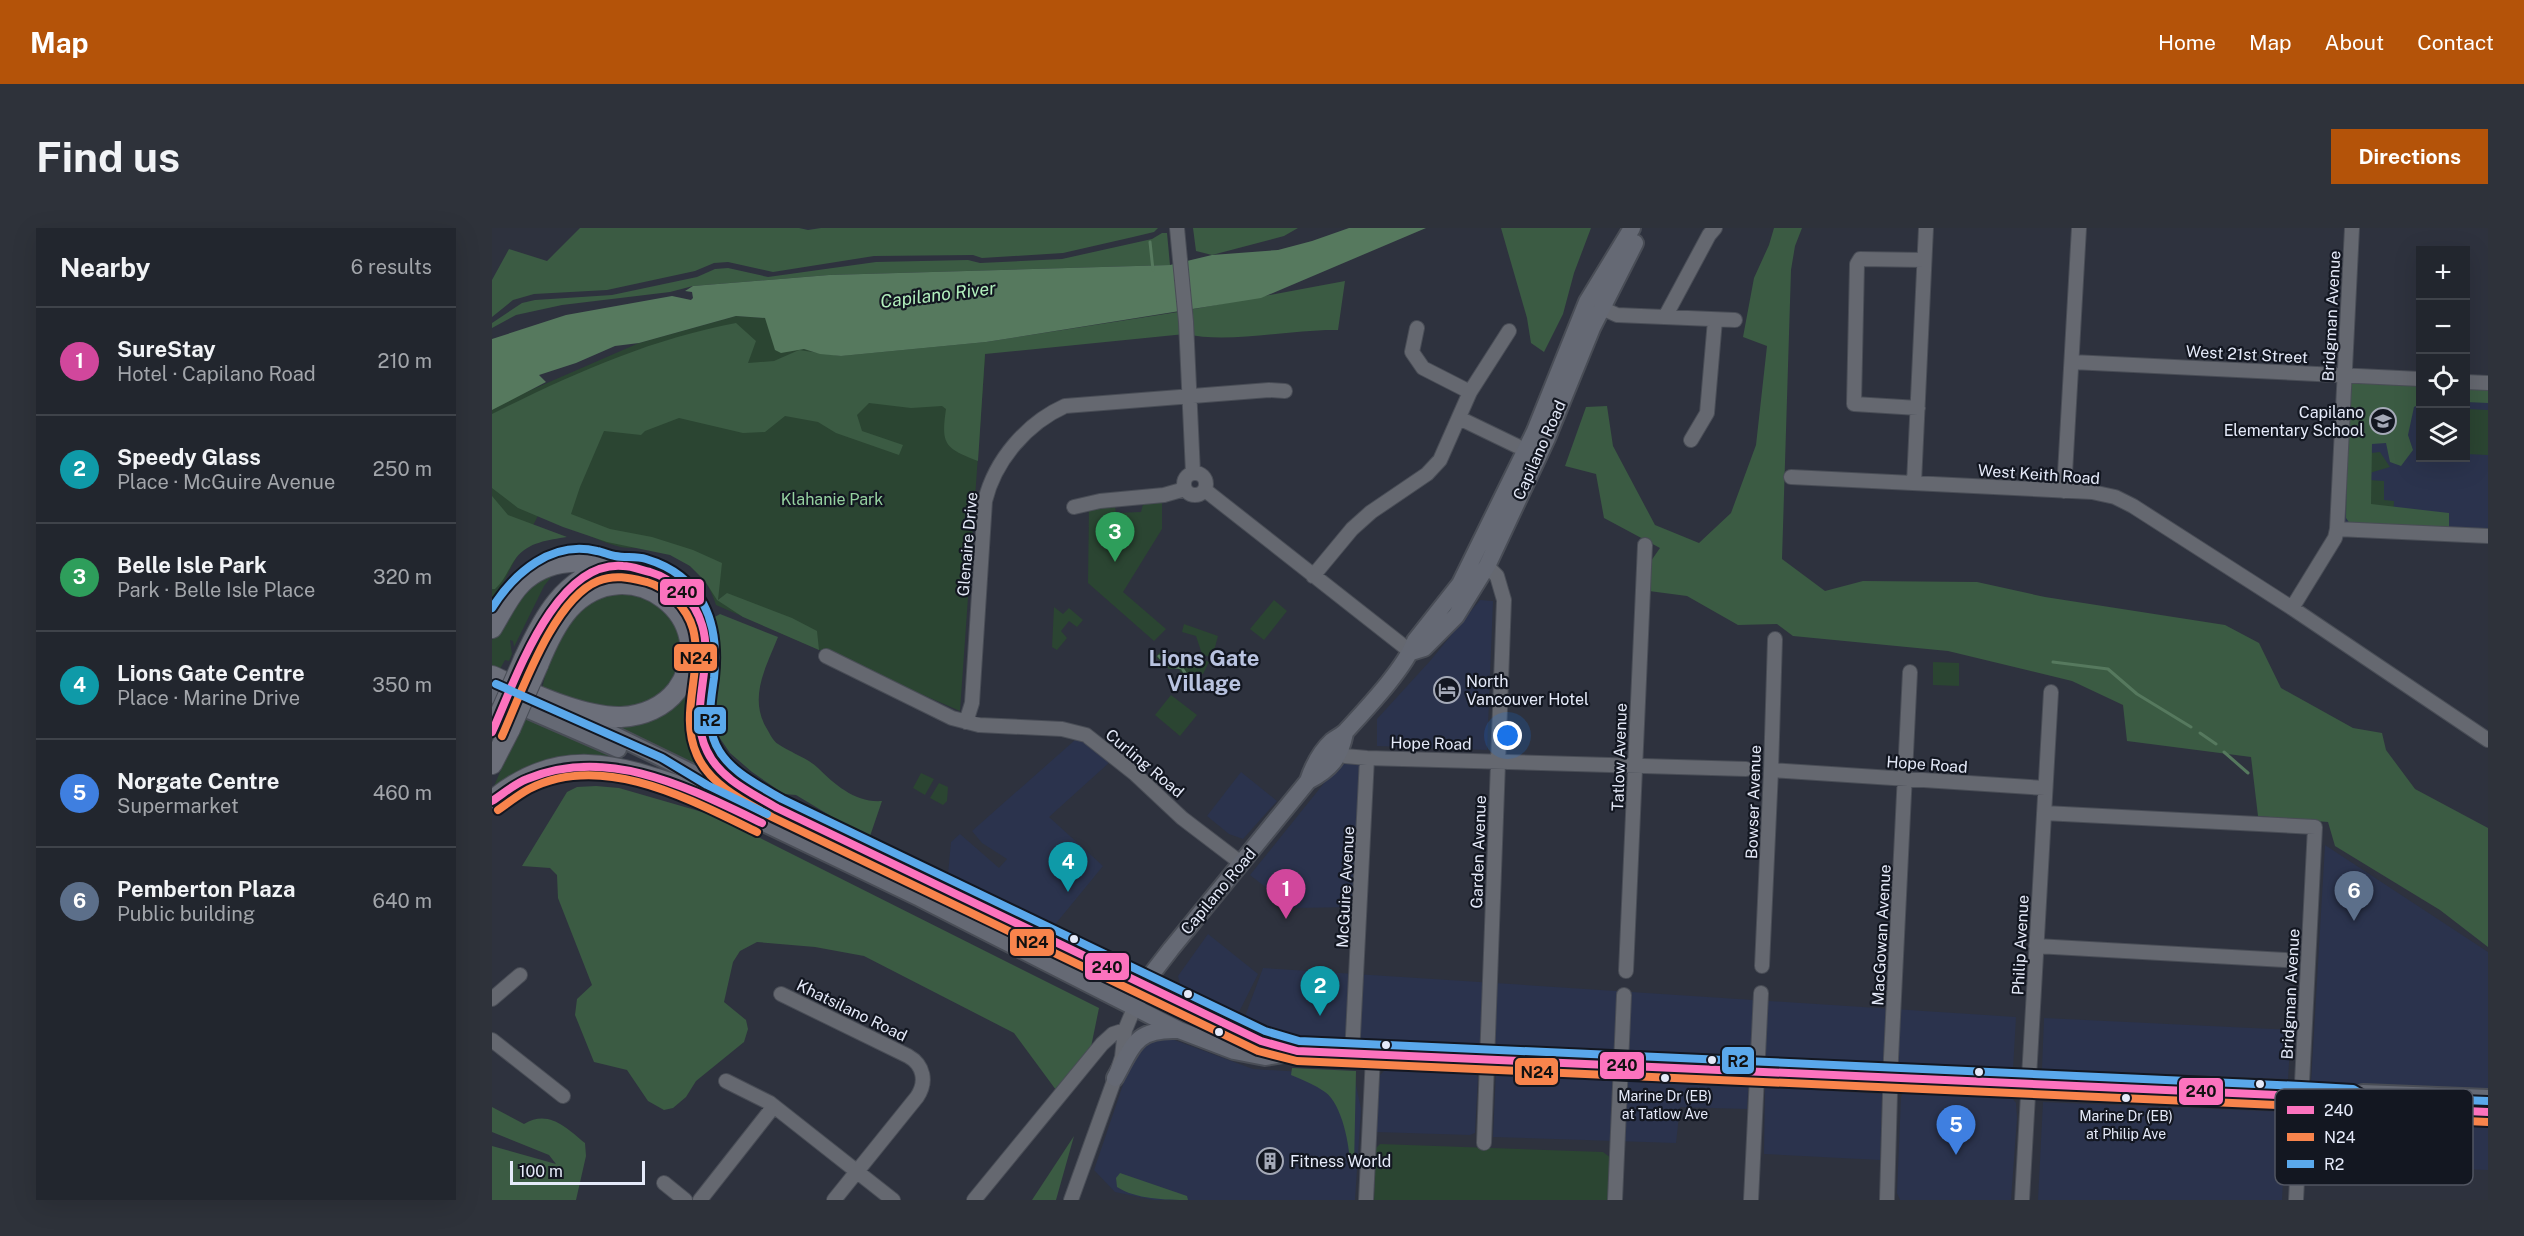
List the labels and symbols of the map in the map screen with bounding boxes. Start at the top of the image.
street label: Bridgman Avenue [2319,250,2344,382]
water label: Capilano River [879,277,997,312]
street label: West 21st Street [2185,342,2309,367]
street label: Capilano Road [1509,398,1570,503]
place label: Capilano Elementary School [2224,403,2364,440]
school or university icon: Capilano Elementary School [2368,406,2398,436]
street label: West Keith Road [1977,461,2101,488]
park label: Klahanie Park [781,490,883,509]
street label: Glenaire Drive [953,491,982,597]
pin: 3 [1096,512,1134,562]
line badge: 240 [659,578,705,606]
text: 240 [667,583,697,602]
line badge: N24 [673,643,718,672]
district label: Lions Gate Village [1149,645,1259,696]
text: N24 [679,649,713,668]
place label: North Vancouver Hotel [1466,672,1589,709]
hotel icon: North Vancouver Hotel [1432,675,1462,705]
street label: Tatlow Avenue [1608,703,1631,811]
line badge: R2 [693,706,727,735]
text: R2 [699,711,721,730]
your location [1493,721,1522,750]
street label: Curling Road [1102,725,1188,802]
street label: Hope Road [1390,733,1472,754]
street label: Bowser Avenue [1742,745,1765,859]
street label: Hope Road [1886,752,1968,777]
street label: Garden Avenue [1467,795,1490,909]
street label: McGuire Avenue [1333,826,1358,948]
pin: 4 [1048,842,1088,892]
street label: Capilano Road [1177,844,1260,938]
street label: MacGowan Avenue [1868,864,1895,1006]
pin: 1 [1266,870,1306,919]
pin: 6 [2334,872,2374,921]
street label: Philip Avenue [2008,894,2033,996]
line badge: N24 [1009,928,1055,957]
street label: Bridgman Avenue [2278,928,2303,1060]
text: N24 [1015,933,1049,952]
unlabelled marker [1068,933,1080,945]
line badge: 240 [1084,952,1130,981]
text: 240 [1092,958,1122,977]
pin: 2 [1300,966,1340,1016]
street label: Khatsilano Road [793,975,910,1045]
unlabelled marker [1182,988,1194,1000]
unlabelled marker [1213,1026,1225,1038]
unlabelled marker [1380,1039,1392,1051]
line badge: R2 [1721,1046,1755,1075]
line badge: 240 [1599,1051,1645,1080]
text: R2 [1727,1052,1749,1071]
unlabelled marker [1706,1054,1718,1066]
text: 240 [1607,1056,1637,1075]
line badge: N24 [1514,1057,1559,1086]
text: N24 [1520,1063,1554,1082]
unlabelled marker [1973,1066,1985,1078]
marker: Marine Dr (EB) at Tatlow Ave [1659,1072,1671,1084]
line badge: 240 [2178,1077,2224,1106]
unlabelled marker [2254,1078,2266,1090]
text: 240 [2186,1082,2216,1101]
place label: Marine Dr (EB) at Tatlow Ave [1618,1088,1712,1122]
legend [2275,1089,2473,1185]
marker: Marine Dr (EB) at Philip Ave [2120,1092,2132,1104]
text: 240 [2324,1101,2354,1120]
pin: 5 [1936,1106,1976,1155]
place label: Marine Dr (EB) at Philip Ave [2079,1108,2173,1142]
text: N24 [2324,1128,2356,1147]
building icon: Fitness World [1255,1146,1285,1176]
place label: Fitness World [1290,1152,1391,1171]
text: R2 [2324,1155,2344,1174]
scale bar [510,1158,645,1186]

